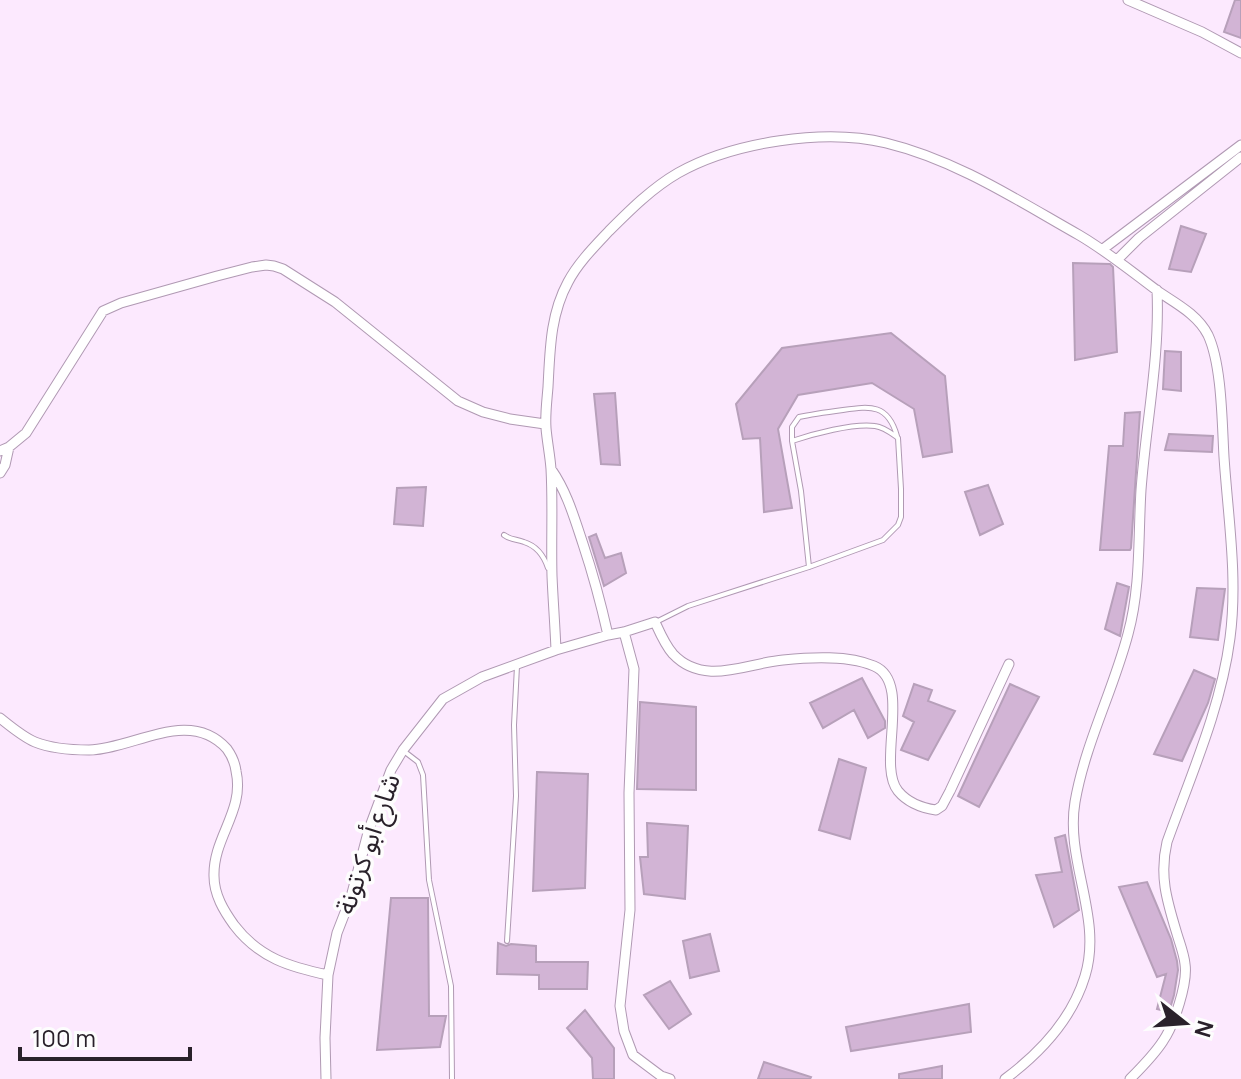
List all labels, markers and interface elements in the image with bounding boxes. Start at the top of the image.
street label: شارع أبو كرتونة [326,769,410,919]
north arrow [1145,983,1225,1063]
scale bar [20,1011,190,1061]
text: N [1187,1017,1221,1041]
text: 100 m [32,1021,96,1054]

